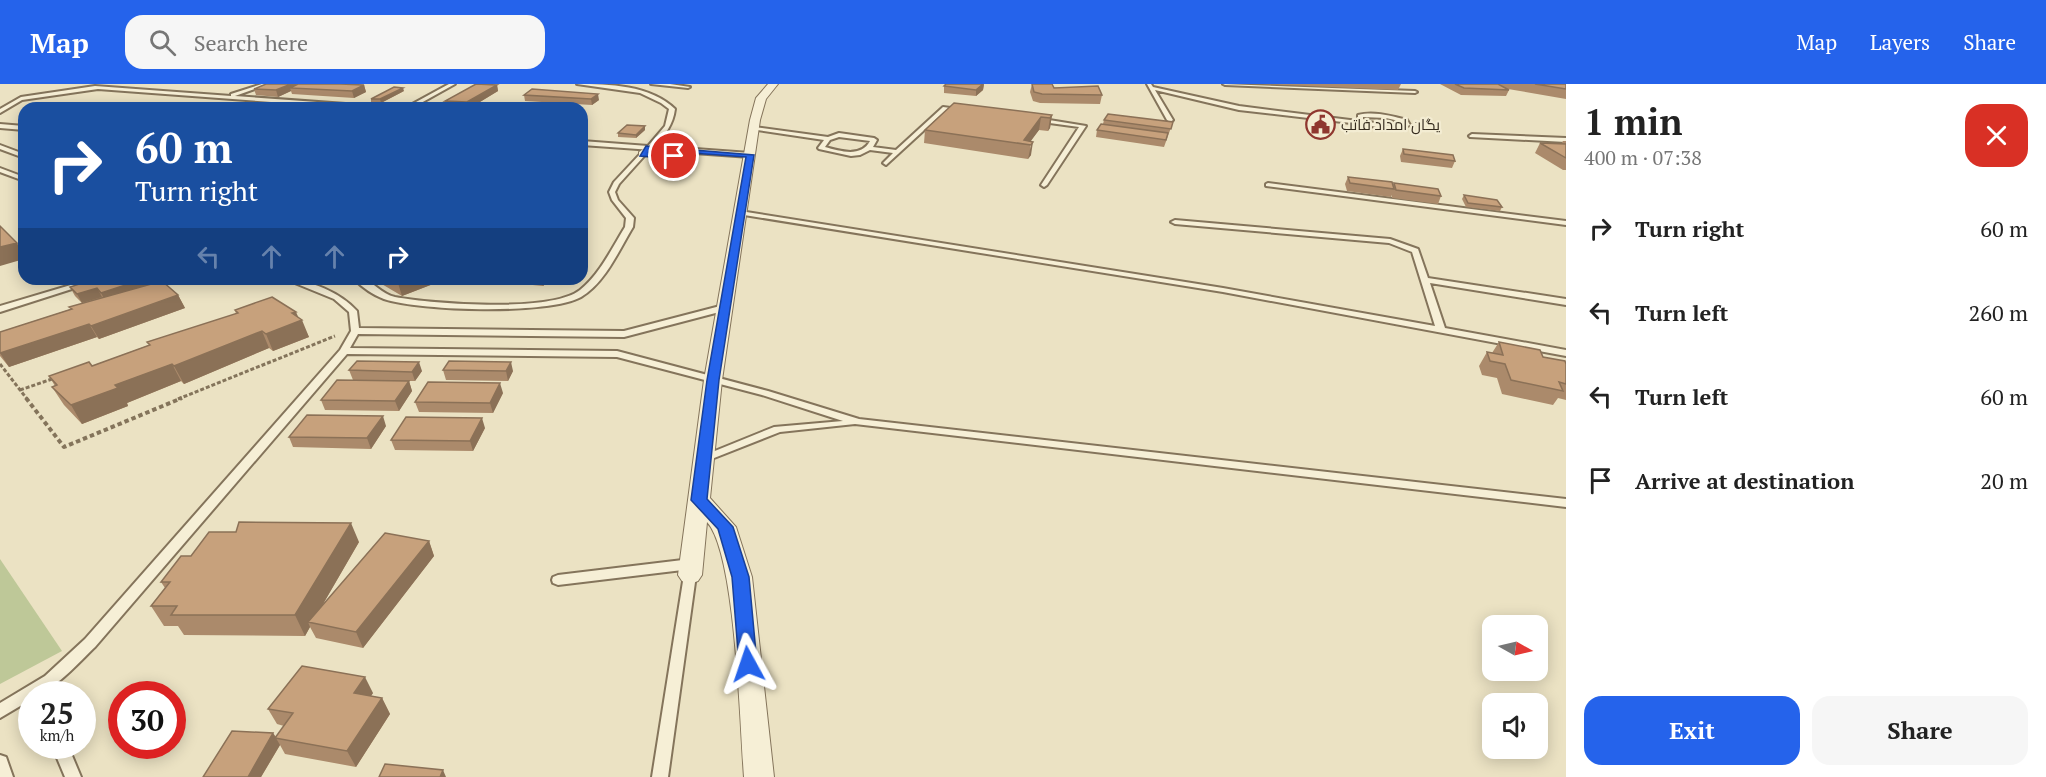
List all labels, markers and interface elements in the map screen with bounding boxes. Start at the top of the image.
search box [125,15,545,69]
text: Map [30,24,89,61]
icon: search [146,26,179,59]
text: Search here [194,28,308,57]
text: Map [1796,28,1837,56]
text: Layers [1870,28,1930,56]
text: Share [1963,28,2016,56]
text: 1 min [1584,98,1682,145]
button: close [1965,104,2028,167]
public building icon: یگان امداد فاتب [1304,109,1336,141]
place label: یگان امداد فاتب [1341,114,1440,135]
text: 60 m [135,119,233,175]
icon: right [36,126,114,204]
pin [648,130,699,181]
icon: arrive [657,139,690,172]
text: 400 m · 07:38 [1584,144,1702,171]
text: Turn right [135,173,258,209]
icon: right [1584,212,1617,245]
text: Turn right [1635,214,1744,243]
text: 60 m [1980,214,2028,243]
icon: left [192,240,225,273]
icon: ahead [255,240,288,273]
icon: ahead [318,240,351,273]
icon: right [381,240,414,273]
icon: left [1584,296,1617,329]
text: Turn left [1635,298,1728,327]
text: 260 m [1968,298,2028,327]
icon: left [1584,380,1617,413]
text: Turn left [1635,382,1728,411]
text: 60 m [1980,382,2028,411]
icon: arrive [1584,464,1617,497]
text: Arrive at destination [1635,466,1854,495]
text: 20 m [1980,466,2028,495]
north arrow [1482,615,1548,681]
map controls [1482,615,1548,759]
position arrow [716,632,780,696]
speed limit sign: 30 [108,681,186,759]
text: 25 [40,693,74,733]
button: sound [1482,693,1548,759]
button: Exit [1584,696,1800,765]
button: Share [1812,696,2028,765]
text: km/h [40,725,74,745]

